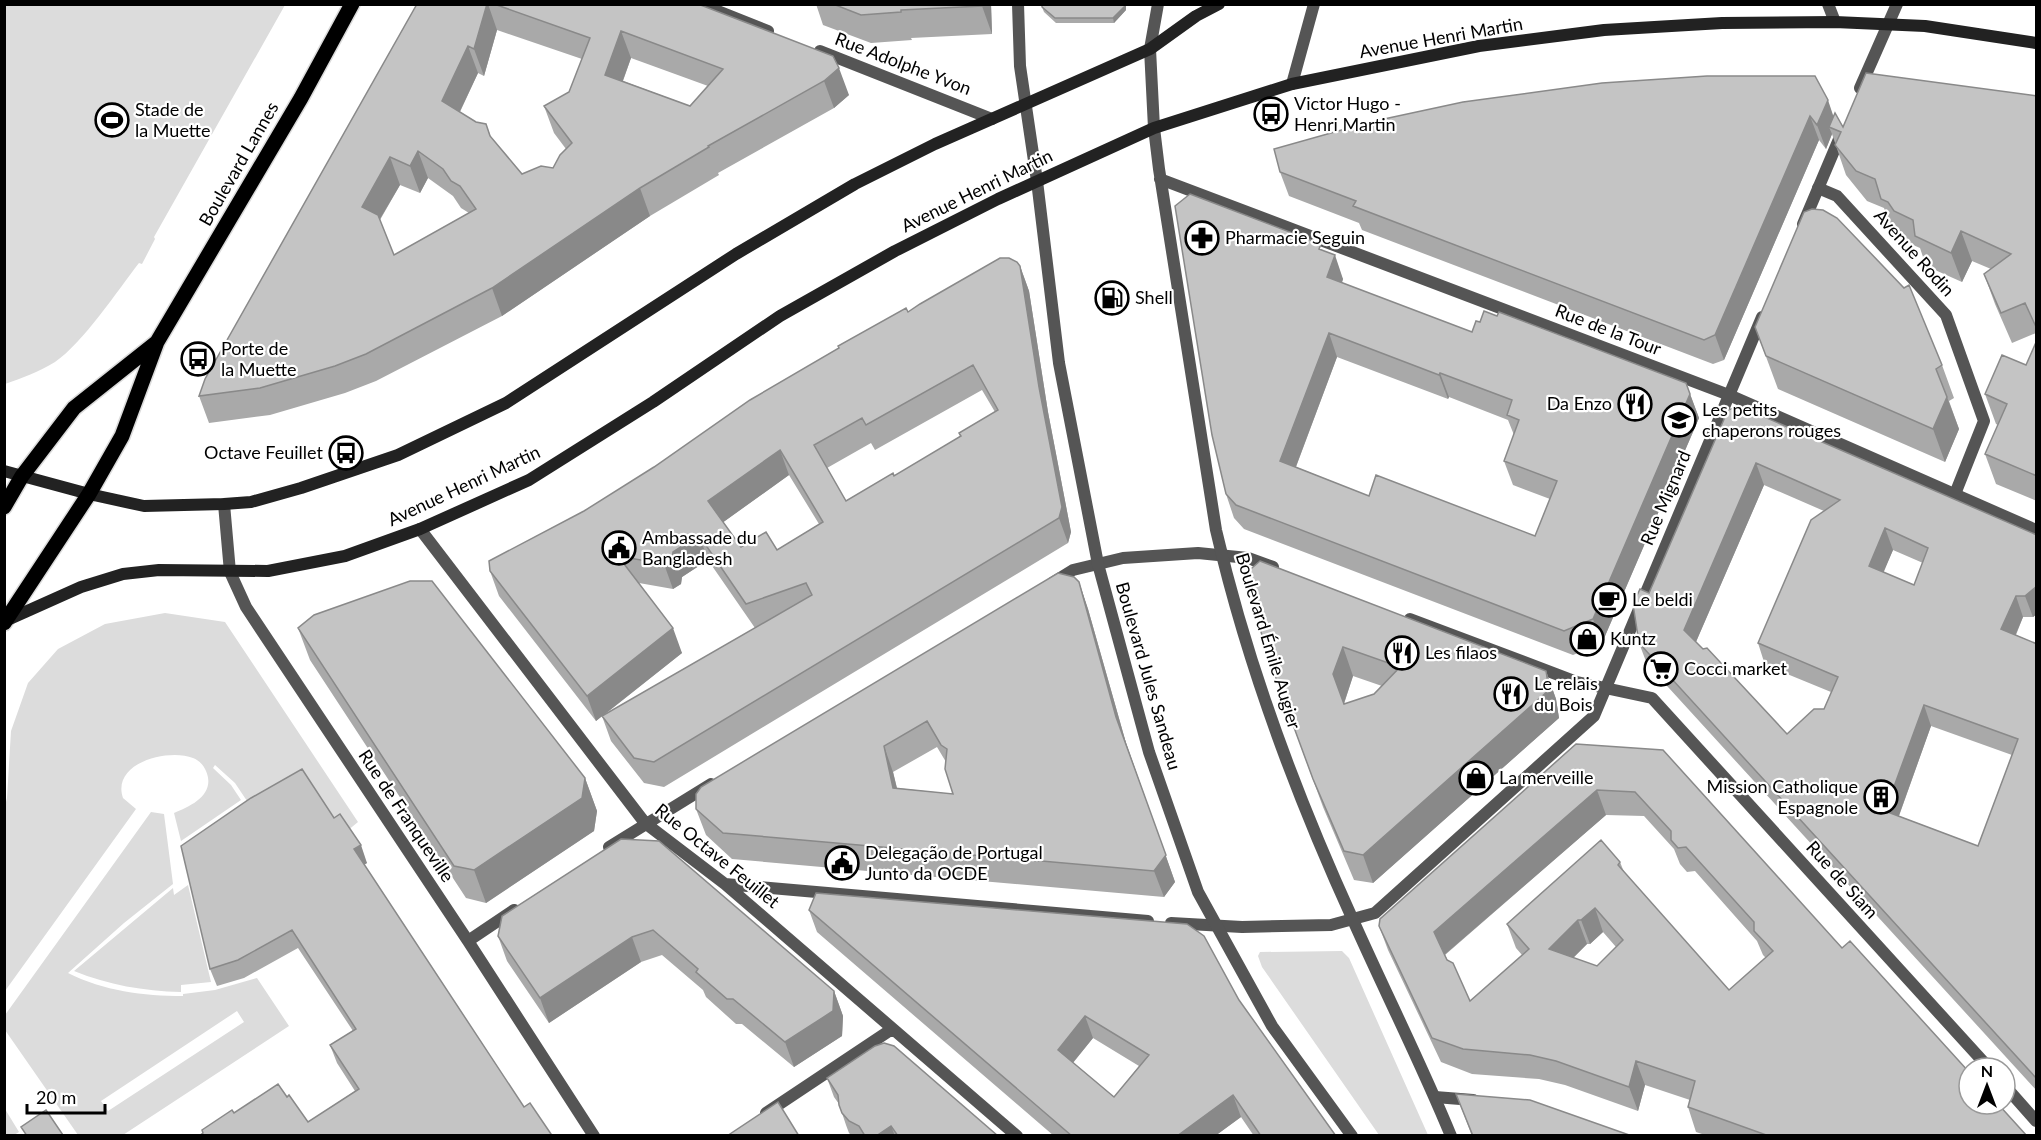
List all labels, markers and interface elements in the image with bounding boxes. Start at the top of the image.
street label: Avenue Henri Martin [1357,12,1524,62]
street label: Rue Adolphe Yvon [832,27,975,99]
place label: Victor Hugo - Henri Martin [1294,92,1401,135]
bus stop icon: Victor Hugo - Henri Martin [1253,96,1289,132]
street label: Boulevard Lannes [194,97,283,230]
place label: Stade de la Muette [135,98,211,141]
sports icon: Stade de la Muette [94,102,130,138]
street label: Avenue Henri Martin [897,144,1056,236]
street label: Avenue Rodin [1870,204,1960,300]
pharmacy icon: Pharmacie Seguin [1184,220,1220,256]
place label: Pharmacie Seguin [1225,226,1365,248]
fuel station icon: Shell [1094,280,1130,316]
place label: Shell [1135,286,1173,308]
street label: Rue de la Tour [1552,299,1665,360]
place label: Porte de la Muette [221,337,297,380]
bus stop icon: Porte de la Muette [180,341,216,377]
restaurant icon: Da Enzo [1617,386,1653,422]
place label: Da Enzo [1547,392,1612,414]
place label: Les petits chaperons rouges [1702,398,1841,441]
school or university icon: Les petits chaperons rouges [1661,402,1697,438]
bus stop icon: Octave Feuillet [328,435,364,471]
street label: Avenue Henri Martin [384,440,543,530]
place label: Octave Feuillet [204,441,324,463]
street label: Rue Mignard [1635,447,1695,548]
place label: Ambassade du Bangladesh [642,526,757,569]
public building icon: Ambassade du Bangladesh [601,530,637,566]
street label: Boulevard Émile Augier [1232,550,1306,732]
street label: Boulevard Jules Sandeau [1112,579,1186,772]
cafe icon: Le beldi [1591,582,1627,618]
place label: Le beldi [1632,588,1693,610]
shop icon: Kuntz [1569,621,1605,657]
place label: Kuntz [1610,627,1656,649]
restaurant icon: Les filaos [1384,635,1420,671]
place label: Les filaos [1425,641,1497,663]
supermarket icon: Cocci market [1643,651,1679,687]
place label: Cocci market [1684,657,1787,679]
place label: Le relais du Bois [1534,672,1598,715]
restaurant icon: Le relais du Bois [1493,676,1529,712]
street label: Rue de Franqueville [354,745,459,886]
shop icon: La merveille [1458,760,1494,796]
place label: La merveille [1499,766,1594,788]
place label: Mission Catholique Espagnole [1707,775,1858,818]
building icon: Mission Catholique Espagnole [1863,779,1899,815]
street label: Rue Octave Feuillet [651,798,785,913]
street label: Rue de Siam [1802,836,1883,923]
place label: Delegação de Portugal Junto da OCDE [865,841,1043,884]
public building icon: Delegação de Portugal Junto da OCDE [824,845,860,881]
north arrow [1957,1056,2017,1116]
text: N [1981,1061,1993,1080]
scale bar [27,1077,105,1115]
text: 20 m [36,1086,76,1108]

